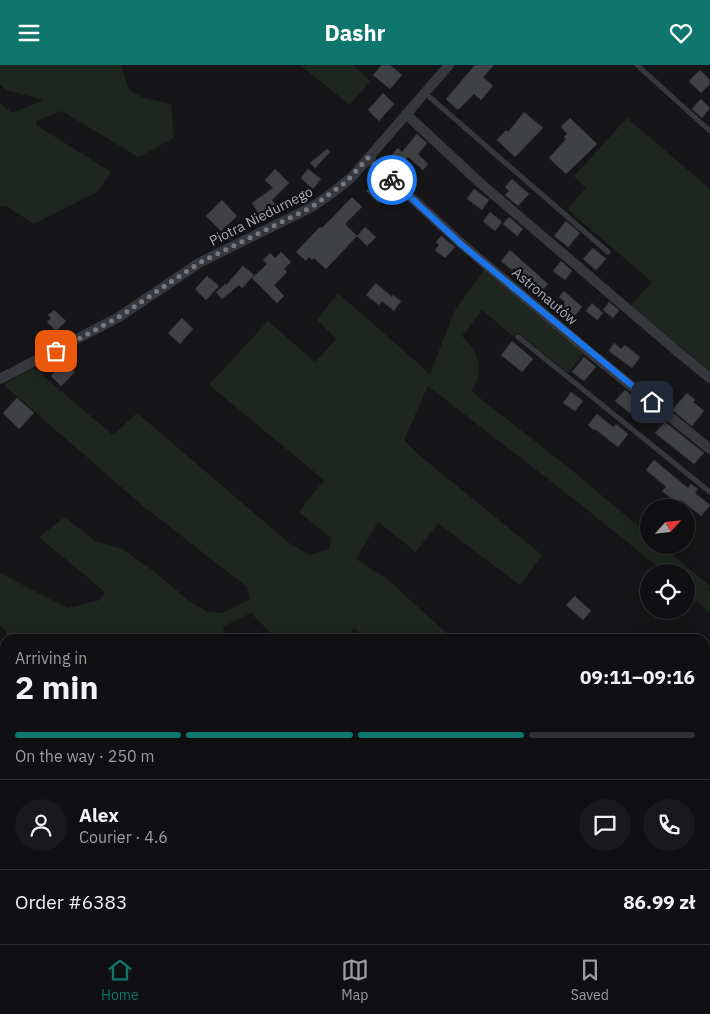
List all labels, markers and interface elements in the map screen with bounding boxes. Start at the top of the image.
text: Dashr [325,18,385,47]
icon: menu [15,19,43,47]
icon: heart [667,19,695,47]
courier [367,155,417,205]
icon: bike [378,166,406,194]
street label: Piotra Niedurnego [206,182,316,250]
street label: Astronautów [508,263,582,329]
pin [35,330,77,372]
icon: bag [42,337,70,365]
pin [631,381,673,423]
icon: home [638,388,666,416]
north arrow [640,499,695,554]
map controls [640,499,695,619]
button: locate [640,564,695,619]
text: Arriving in [15,648,87,668]
text: 09:11–09:16 [580,665,695,689]
text: 2 min [15,666,99,708]
text: On the way · 250 m [15,746,154,766]
button: person [15,799,67,851]
button: chat [579,799,631,851]
button: phone [643,799,695,851]
text: Alex [79,803,119,827]
text: Courier · 4.6 [79,827,168,847]
text: Order #6383 [15,890,127,914]
text: 86.99 zł [623,890,695,914]
tab: Home [101,956,139,1004]
tab: Map [341,956,369,1004]
tab: Saved [571,956,609,1004]

